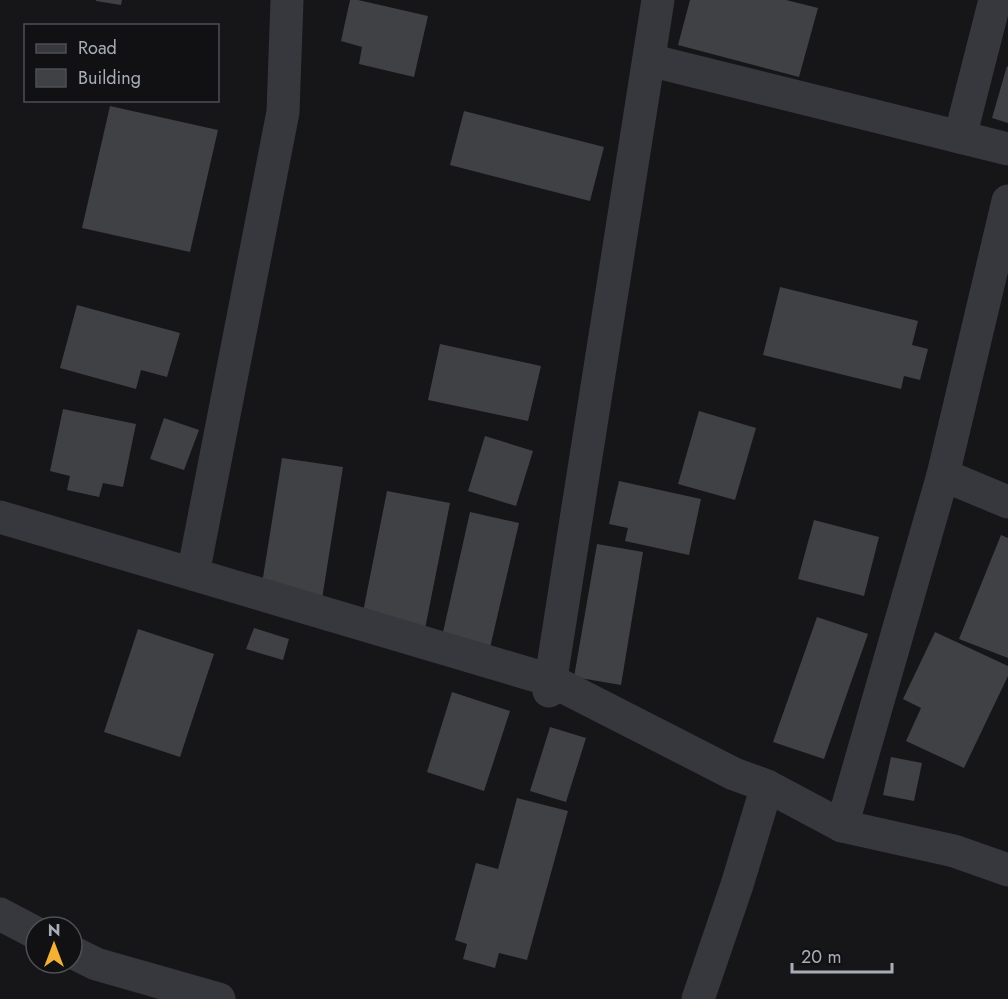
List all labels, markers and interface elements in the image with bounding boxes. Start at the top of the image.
legend [24,24,219,102]
text: Road [78,35,117,61]
text: Building [78,65,141,91]
north arrow [24,915,84,975]
text: N [48,919,60,942]
scale bar [792,936,892,974]
text: 20 m [801,944,841,970]

